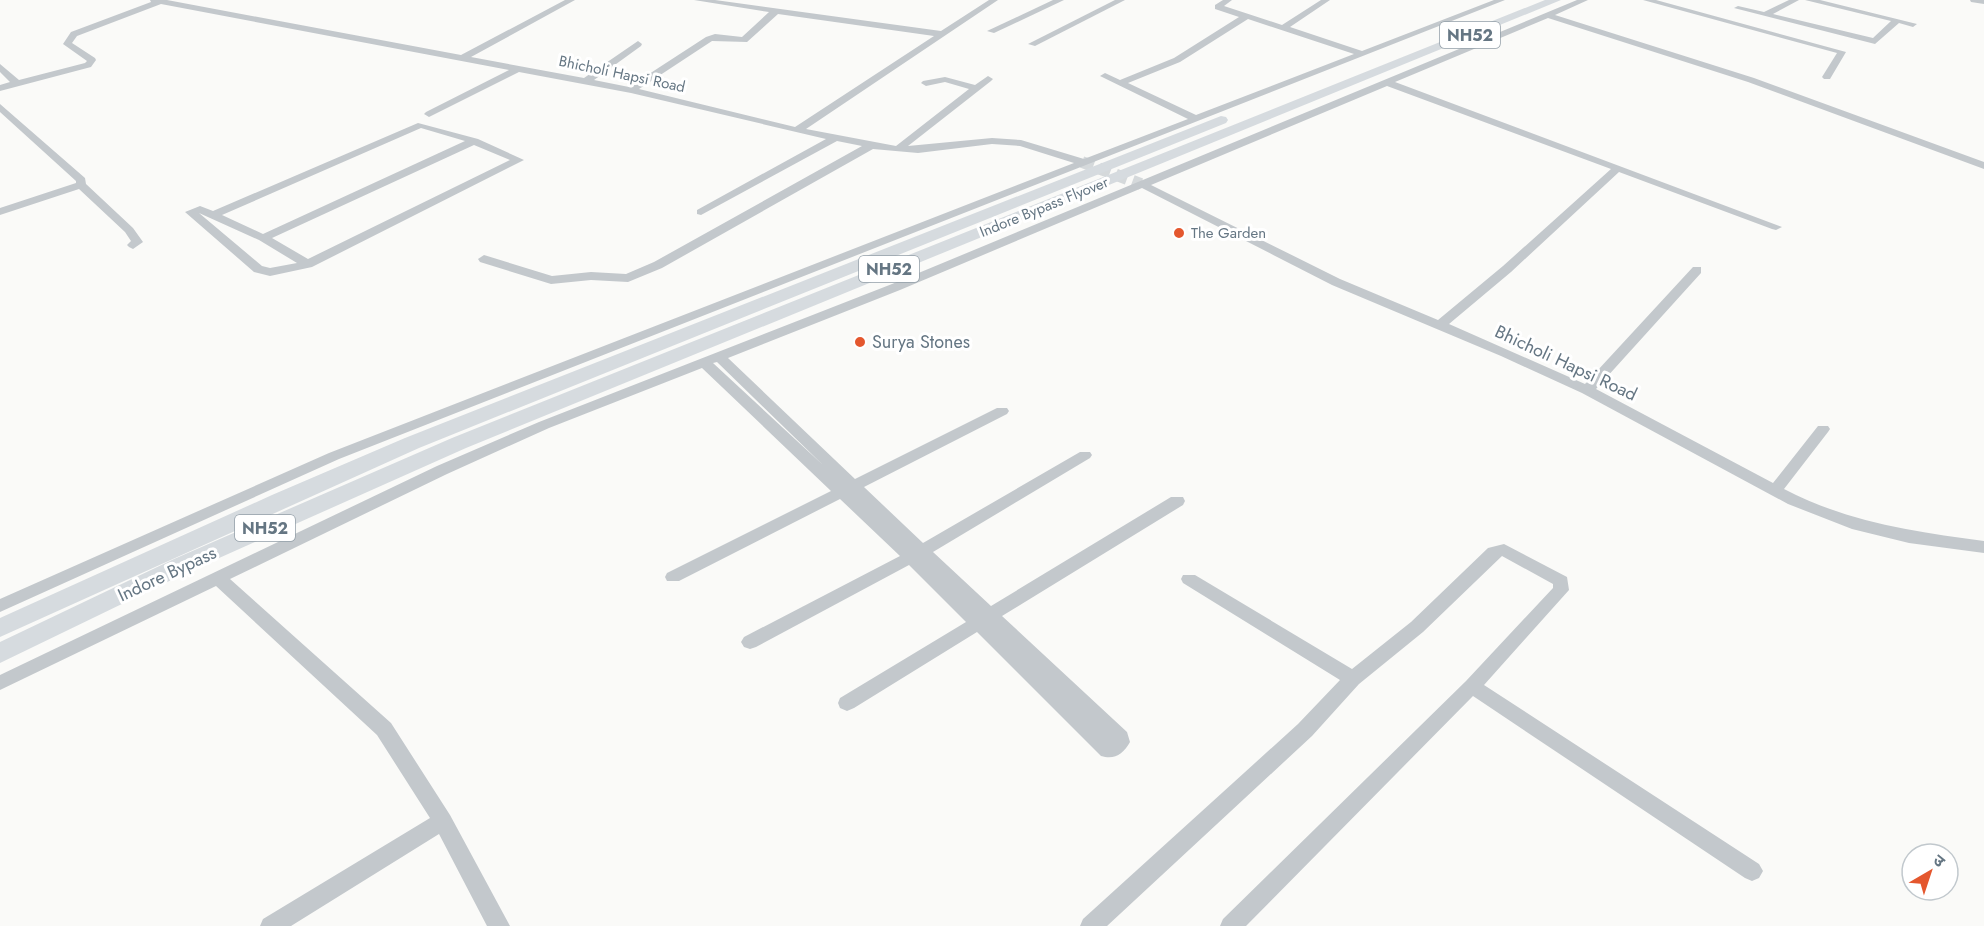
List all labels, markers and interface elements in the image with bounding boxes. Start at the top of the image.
road number: NH52 [1440,22,1500,48]
street label: Bhicholi Hapsi Road [557,50,687,98]
street label: Indore Bypass Flyover [976,171,1113,243]
place label: The Garden [1191,222,1266,244]
marker: The Garden [1172,226,1186,240]
road number: NH52 [859,256,919,282]
street label: Bhicholi Hapsi Road [1491,319,1641,407]
place label: Surya Stones [872,329,970,355]
marker: Surya Stones [853,335,867,349]
road number: NH52 [235,515,295,541]
street label: Indore Bypass [114,540,220,608]
north arrow [1900,842,1960,902]
text: उ [1928,849,1950,873]

